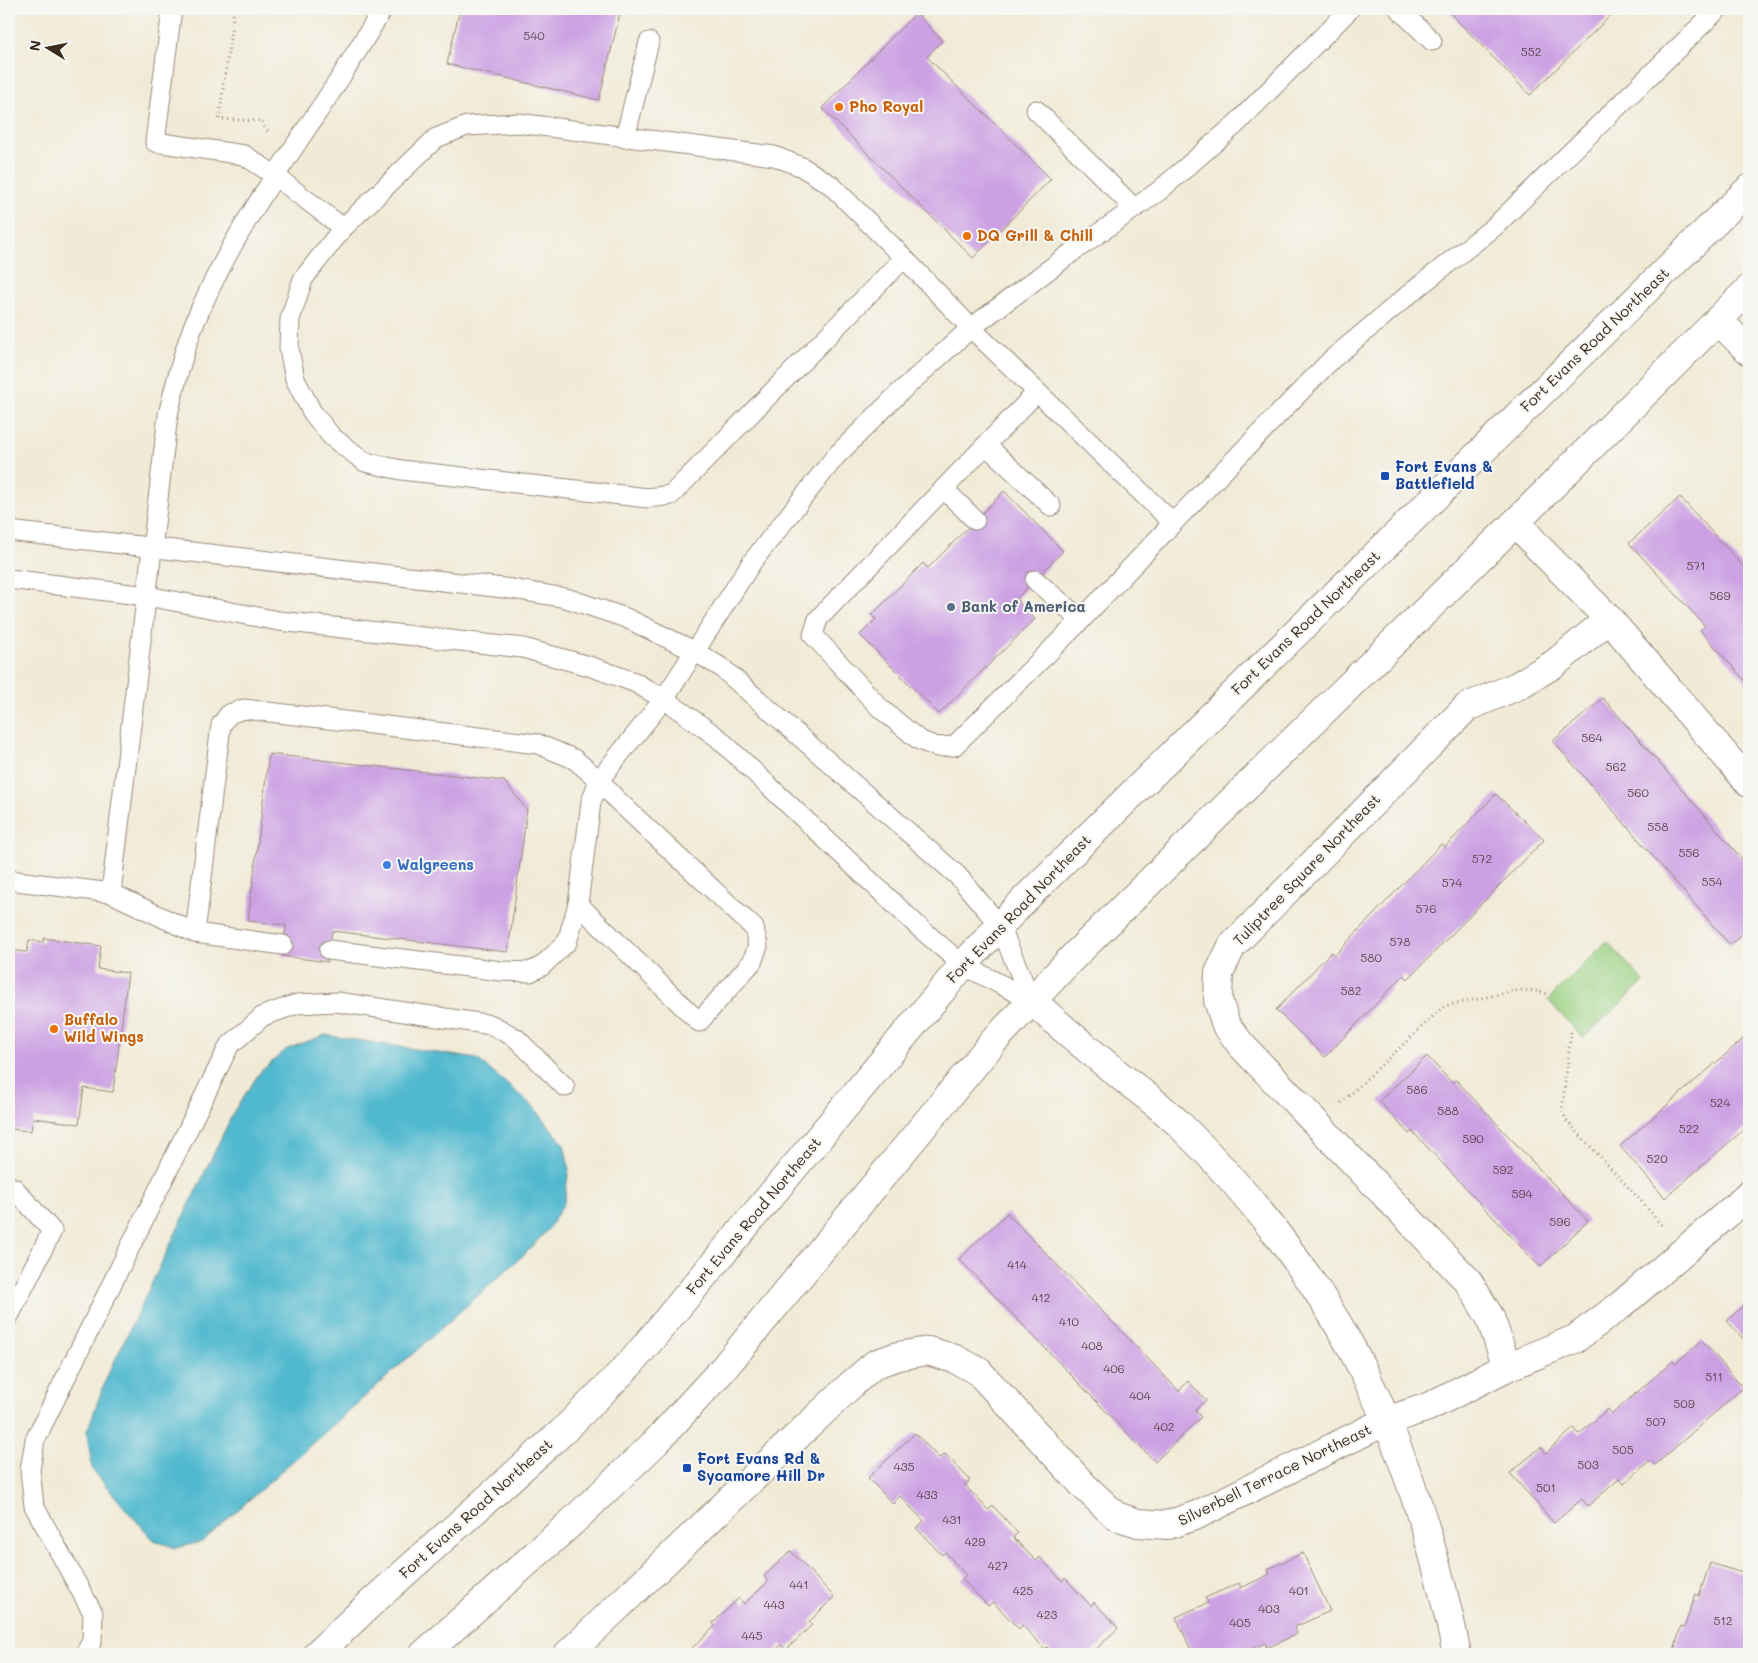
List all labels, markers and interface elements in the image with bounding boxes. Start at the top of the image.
north arrow [22,22,72,72]
house number: 540 [523,27,545,43]
text: N [24,39,45,53]
house number: 552 [1521,43,1541,59]
place label: Pho Royal [849,96,923,116]
marker: Pho Royal [833,101,845,113]
place label: DQ Grill & Chill [977,225,1093,245]
marker: DQ Grill & Chill [961,230,973,242]
street label: Fort Evans Road Northeast [1516,263,1673,416]
place label: Fort Evans & Battlefield [1395,456,1493,493]
marker: Fort Evans & Battlefield [1379,470,1391,482]
street label: Fort Evans Road Northeast [1227,546,1384,699]
house number: 571 [1686,557,1706,573]
house number: 569 [1709,587,1731,603]
place label: Bank of America [961,596,1086,616]
marker: Bank of America [945,601,957,613]
house number: 564 [1581,729,1603,745]
house number: 562 [1606,758,1626,774]
house number: 560 [1627,784,1649,800]
street label: Tuliptree Square Northeast [1228,789,1384,950]
house number: 558 [1647,818,1669,834]
street label: Fort Evans Road Northeast [942,830,1095,987]
house number: 556 [1678,844,1700,860]
house number: 572 [1472,850,1492,866]
place label: Walgreens [397,854,474,874]
marker: Walgreens [381,859,393,871]
house number: 554 [1701,873,1723,889]
house number: 574 [1442,874,1462,890]
house number: 576 [1416,900,1436,916]
house number: 578 [1390,933,1410,949]
house number: 580 [1360,949,1382,965]
house number: 582 [1341,982,1361,998]
place label: Buffalo Wild Wings [64,1009,144,1046]
marker: Buffalo Wild Wings [48,1023,60,1035]
house number: 586 [1406,1081,1428,1097]
house number: 524 [1710,1094,1730,1110]
house number: 588 [1437,1102,1459,1118]
house number: 522 [1679,1120,1699,1136]
house number: 590 [1462,1130,1484,1146]
street label: Fort Evans Road Northeast [681,1132,825,1298]
house number: 520 [1646,1150,1668,1166]
house number: 592 [1493,1161,1513,1177]
house number: 594 [1511,1185,1533,1201]
house number: 596 [1549,1213,1571,1229]
house number: 414 [1007,1256,1027,1272]
house number: 412 [1031,1289,1051,1305]
house number: 410 [1059,1313,1080,1329]
house number: 408 [1081,1337,1103,1353]
house number: 406 [1103,1360,1125,1376]
house number: 511 [1705,1368,1723,1384]
house number: 404 [1129,1387,1151,1403]
house number: 509 [1673,1395,1695,1411]
house number: 507 [1645,1413,1667,1429]
house number: 402 [1153,1418,1175,1434]
street label: Silverbell Terrace Northeast [1175,1418,1375,1530]
street label: Fort Evans Road Northeast [394,1434,556,1583]
house number: 505 [1612,1441,1634,1457]
place label: Fort Evans Rd & Sycamore Hill Dr [697,1448,825,1485]
house number: 503 [1577,1456,1599,1472]
house number: 435 [893,1458,915,1474]
marker: Fort Evans Rd & Sycamore Hill Dr [681,1462,693,1474]
house number: 501 [1536,1479,1556,1495]
house number: 433 [916,1486,938,1502]
house number: 431 [942,1511,962,1527]
house number: 429 [965,1533,985,1549]
house number: 427 [988,1557,1009,1573]
house number: 441 [789,1576,809,1592]
house number: 425 [1013,1582,1033,1598]
house number: 401 [1289,1582,1309,1598]
house number: 443 [763,1596,785,1612]
house number: 403 [1258,1600,1280,1616]
house number: 423 [1037,1606,1057,1622]
house number: 512 [1713,1612,1733,1628]
house number: 405 [1229,1614,1251,1630]
house number: 445 [741,1627,763,1643]

